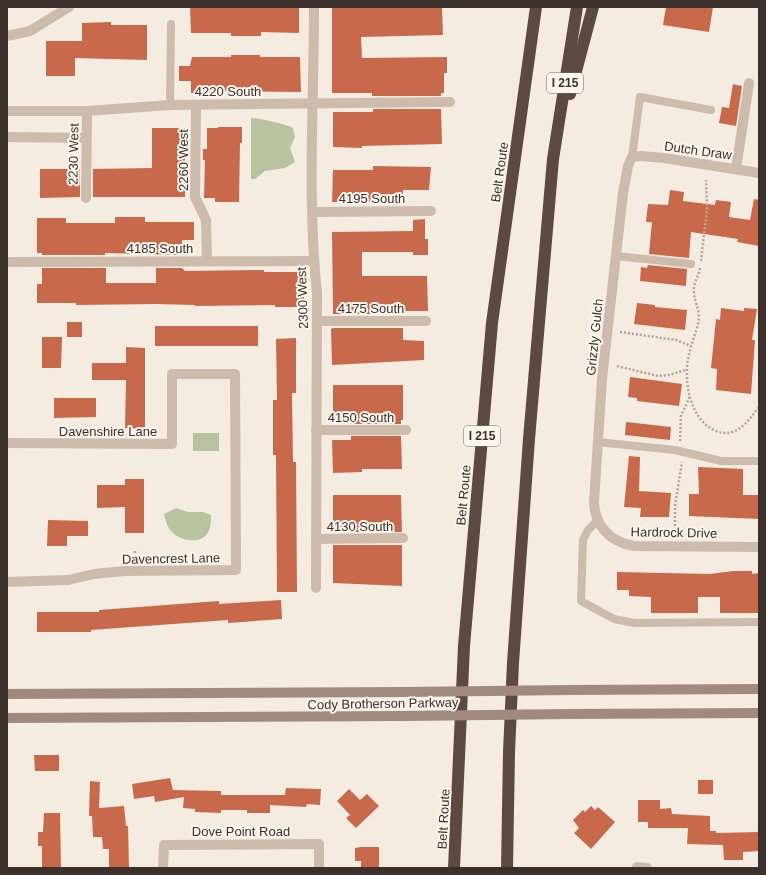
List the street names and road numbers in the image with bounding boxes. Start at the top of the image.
road number: I 215 [547,73,583,93]
street label: 4220 South [195,84,261,99]
street label: 2230 West [65,123,82,185]
street label: 2260 West [176,129,191,191]
street label: Dutch Draw [663,138,733,163]
street label: Belt Route [488,141,511,203]
street label: 4195 South [339,191,405,206]
street label: 4185 South [127,241,193,256]
street label: 2300 West [294,266,311,329]
street label: Grizzly Gulch [583,298,606,376]
street label: 4175 South [338,301,404,316]
street label: 4150 South [328,410,394,425]
street label: Davenshire Lane [59,424,157,439]
road number: I 215 [464,426,500,446]
street label: Belt Route [453,464,474,526]
street label: 4130 South [327,519,393,534]
street label: Hardrock Drive [631,524,717,541]
street label: Davencrest Lane [122,550,220,567]
street label: Cody Brotherson Parkway [307,695,459,712]
street label: Belt Route [434,788,453,850]
street label: Dove Point Road [192,824,290,839]

